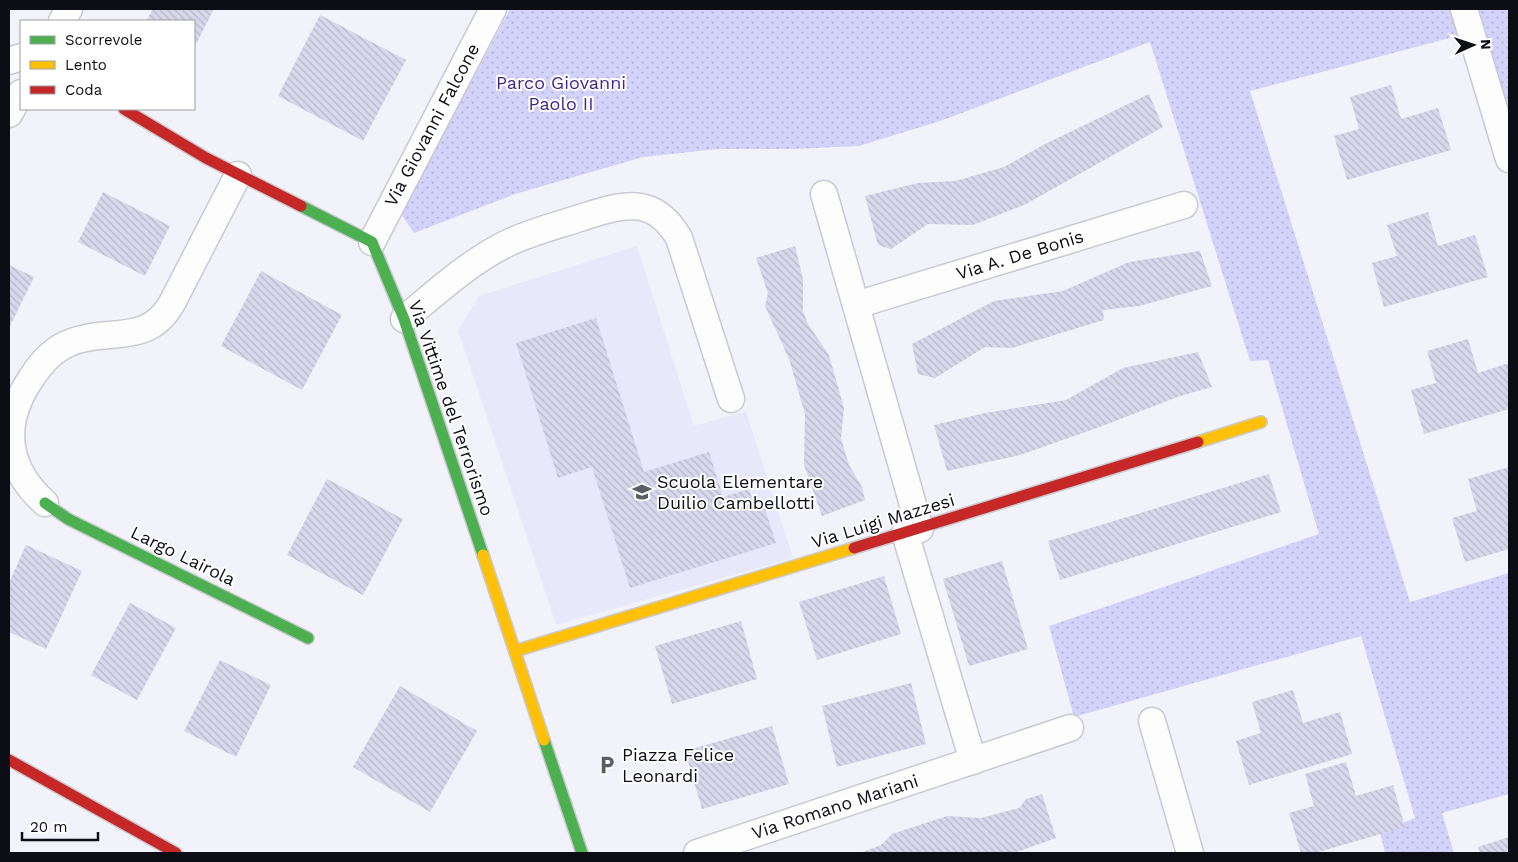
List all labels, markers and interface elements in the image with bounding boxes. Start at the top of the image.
legend [20,20,195,110]
north arrow [1448,20,1498,70]
text: Scorrevole [65,31,143,49]
text: N [1478,39,1494,50]
street label: Via Giovanni Falcone [380,40,483,210]
text: Lento [65,56,107,74]
park label: Parco Giovanni Paolo II [496,72,626,114]
text: Coda [65,81,103,99]
street label: Via A. De Bonis [954,225,1086,284]
street label: Via Vittime del Terrorismo [405,297,498,519]
place label: Scuola Elementare Duilio Cambellotti [657,471,823,513]
school or university icon: Scuola Elementare Duilio Cambellotti [631,481,653,503]
street label: Via Luigi Mazzesi [809,489,957,552]
street label: Largo Lairola [128,521,239,590]
place label: Piazza Felice Leonardi [622,744,734,786]
parking icon: Piazza Felice Leonardi [596,754,618,776]
street label: Via Romano Mariani [749,770,921,843]
scale bar [22,810,99,842]
text: 20 m [30,818,68,836]

